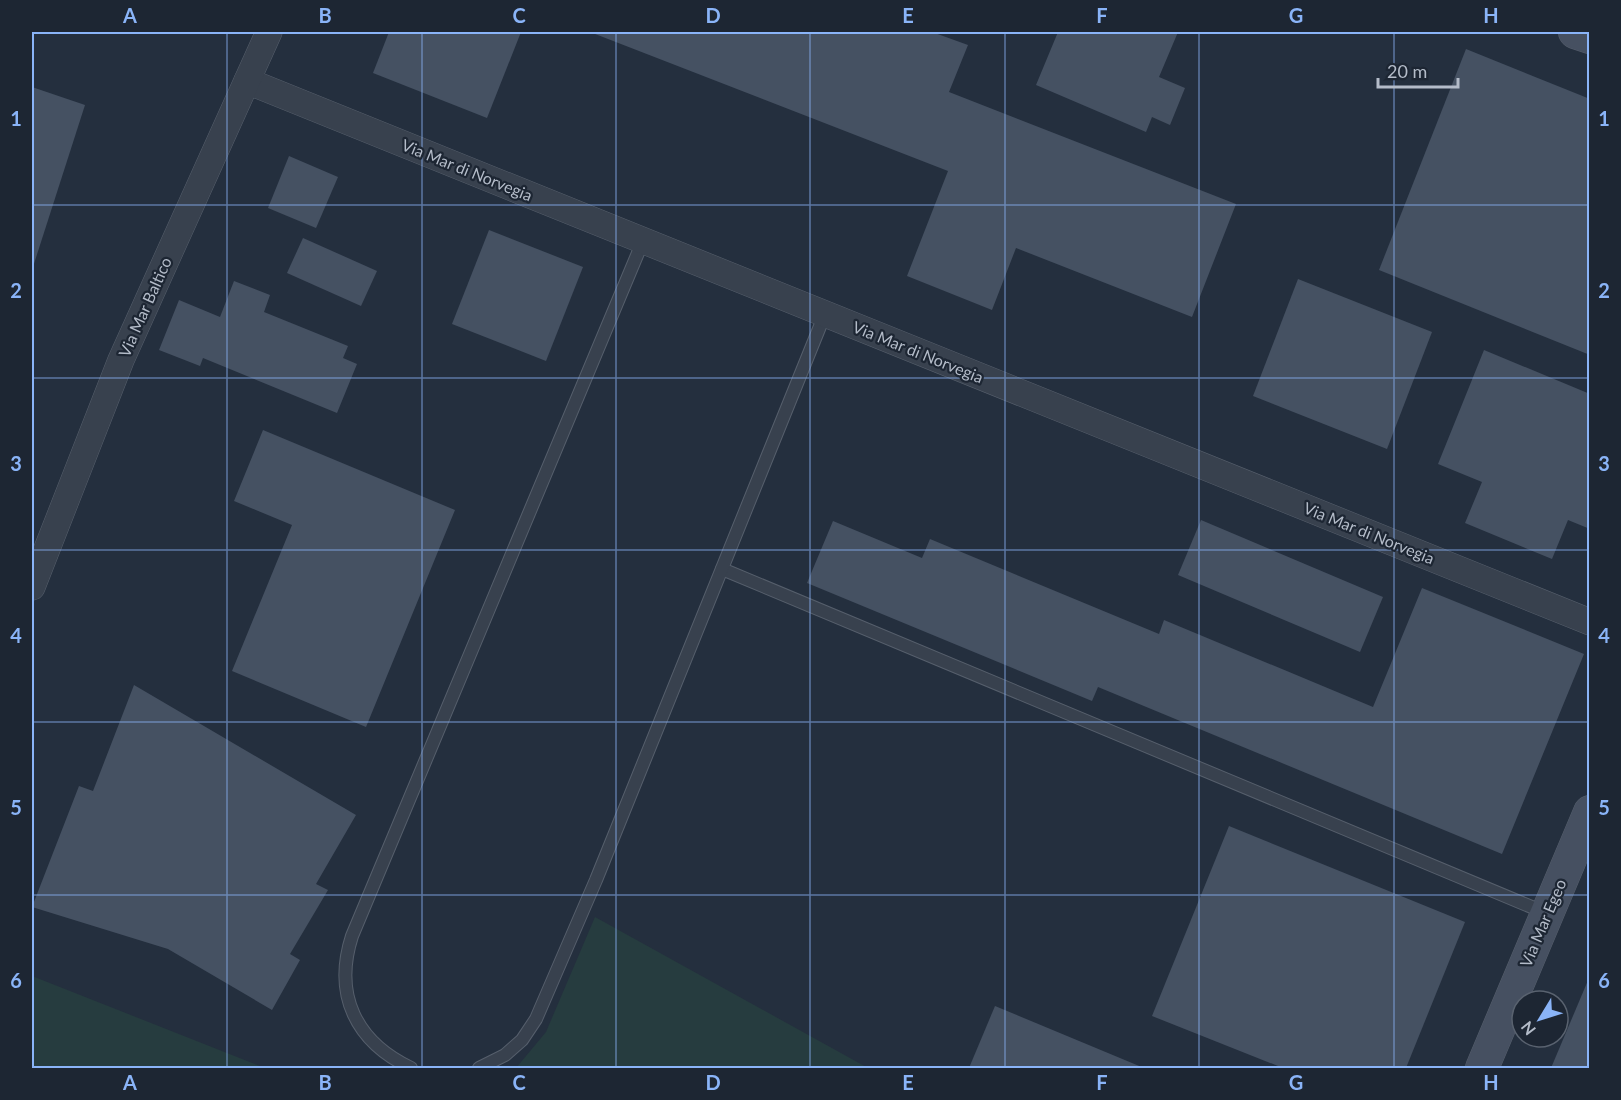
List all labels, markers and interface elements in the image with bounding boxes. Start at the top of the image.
text: A [122,3,137,27]
text: B [318,3,332,27]
text: C [512,3,526,27]
text: D [705,3,721,27]
text: E [902,3,914,27]
text: F [1096,3,1108,27]
text: G [1289,3,1303,27]
text: H [1483,3,1499,27]
scale bar [1378,51,1458,89]
text: 20 m [1387,60,1427,82]
text: 1 [10,106,22,130]
text: 1 [1598,106,1610,130]
street label: Via Mar di Norvegia [399,135,535,204]
street label: Via Mar Baltico [114,254,175,360]
text: 2 [10,278,22,302]
text: 2 [1598,278,1610,302]
street label: Via Mar di Norvegia [850,317,986,386]
text: 3 [10,451,22,475]
text: 3 [1598,451,1610,475]
street label: Via Mar di Norvegia [1301,498,1437,567]
text: 4 [10,623,22,647]
text: 4 [1598,623,1610,647]
text: 5 [10,795,22,819]
text: 5 [1598,795,1610,819]
street label: Via Mar Egeo [1516,876,1570,970]
text: 6 [10,968,22,992]
text: 6 [1598,968,1610,992]
north arrow [1510,989,1570,1049]
text: N [1517,1018,1539,1039]
text: A [122,1070,137,1094]
text: B [318,1070,332,1094]
text: C [512,1070,526,1094]
text: D [705,1070,721,1094]
text: E [902,1070,914,1094]
text: F [1096,1070,1108,1094]
text: G [1289,1070,1303,1094]
text: H [1483,1070,1499,1094]

